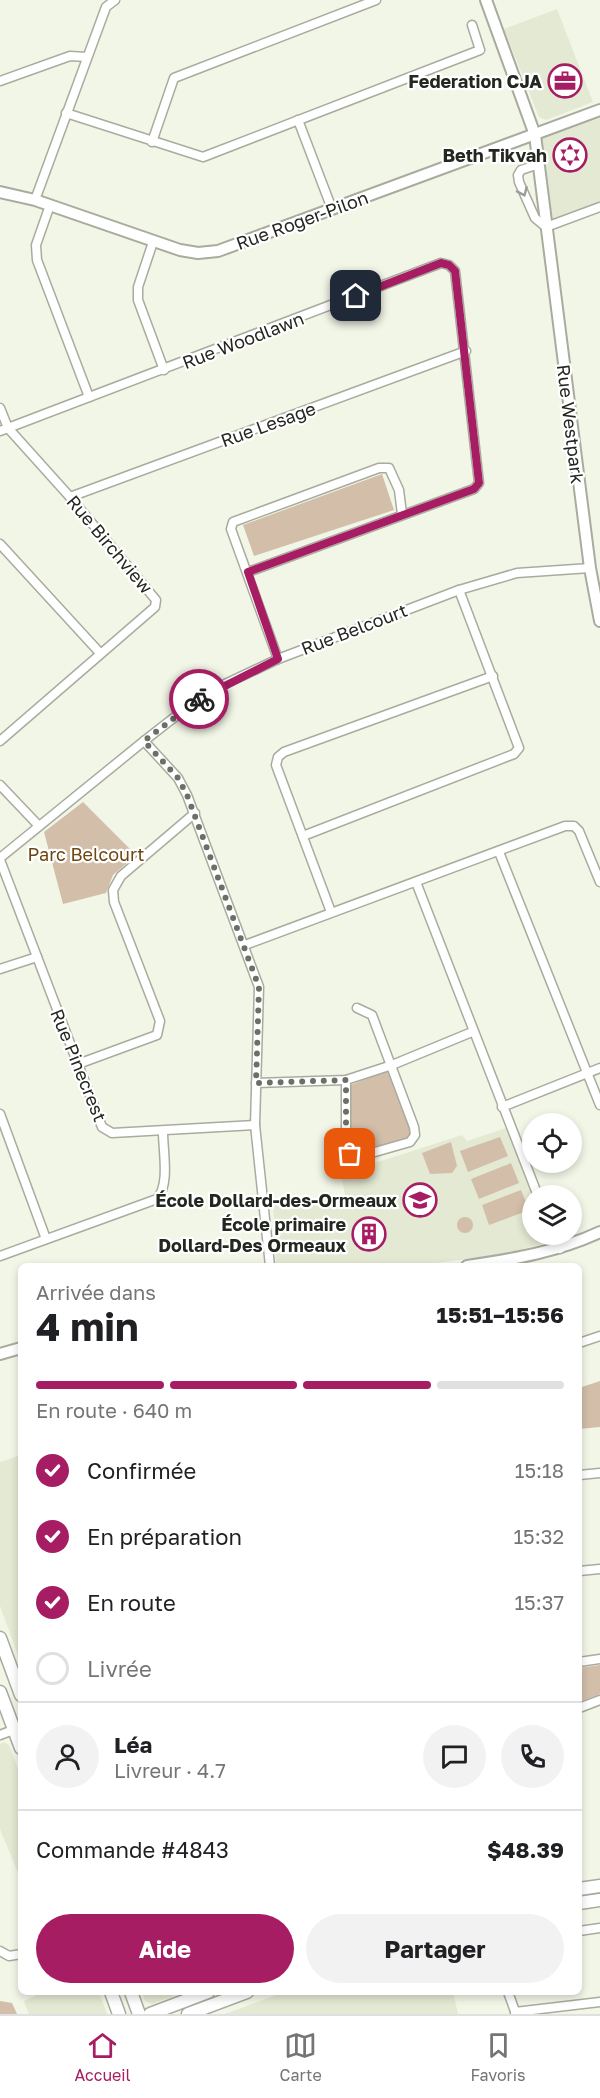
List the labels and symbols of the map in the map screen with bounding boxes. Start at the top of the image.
office icon: Federation CJA [547,63,583,99]
place label: Federation CJA [408,70,542,92]
synagogue icon: Beth Tikvah [552,137,588,173]
place label: Beth Tikvah [442,144,547,166]
street label: Rue Roger-Pilon [233,186,371,254]
one-way arrow [516,186,528,197]
pin [330,270,381,321]
street label: Rue Woodlawn [179,307,307,373]
street label: Rue Westpark [553,363,589,485]
street label: Rue Lesage [218,397,318,451]
street label: Rue Birchview [62,490,158,598]
street label: Rue Belcourt [298,599,410,659]
courier [169,669,229,729]
park label: Parc Belcourt [27,843,145,865]
street label: Rue Pinecrest [46,1005,112,1125]
pin [324,1128,375,1179]
school or university icon: École Dollard-des-Ormeaux [402,1182,438,1218]
place label: École Dollard-des-Ormeaux [155,1189,398,1211]
place label: École primaire Dollard-Des Ormeaux [158,1213,347,1256]
building icon: École primaire Dollard-Des Ormeaux [351,1216,387,1252]

